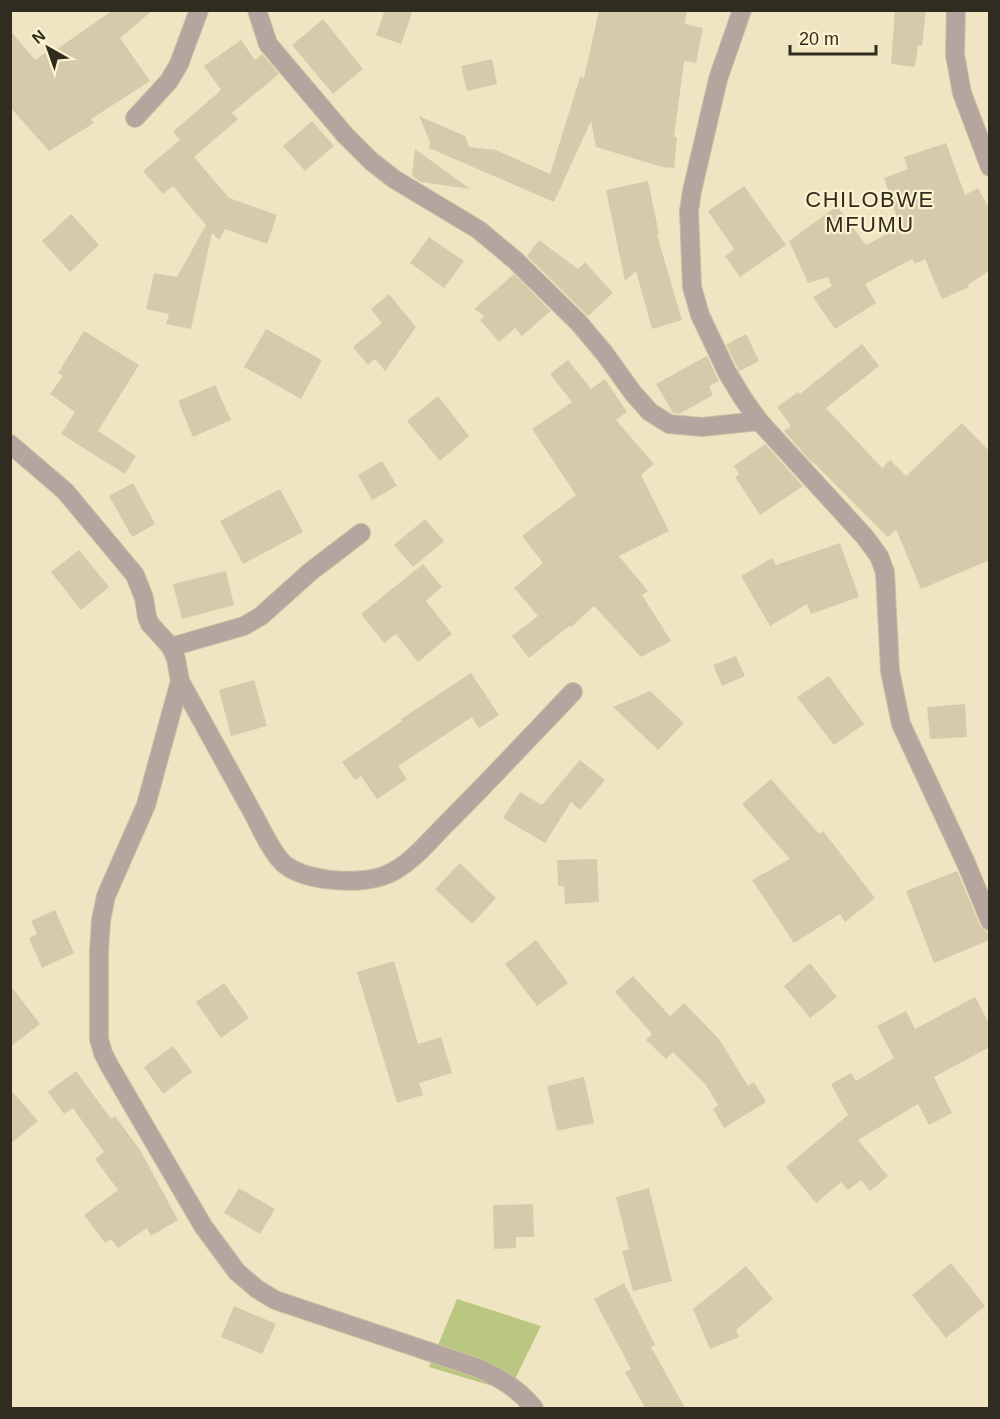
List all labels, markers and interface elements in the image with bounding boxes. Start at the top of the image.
north arrow [18,18,78,78]
scale bar [790,18,876,56]
text: N [29,27,49,47]
text: 20 m [799,29,839,49]
district label: CHILOBWE MFUMU [805,187,935,237]

